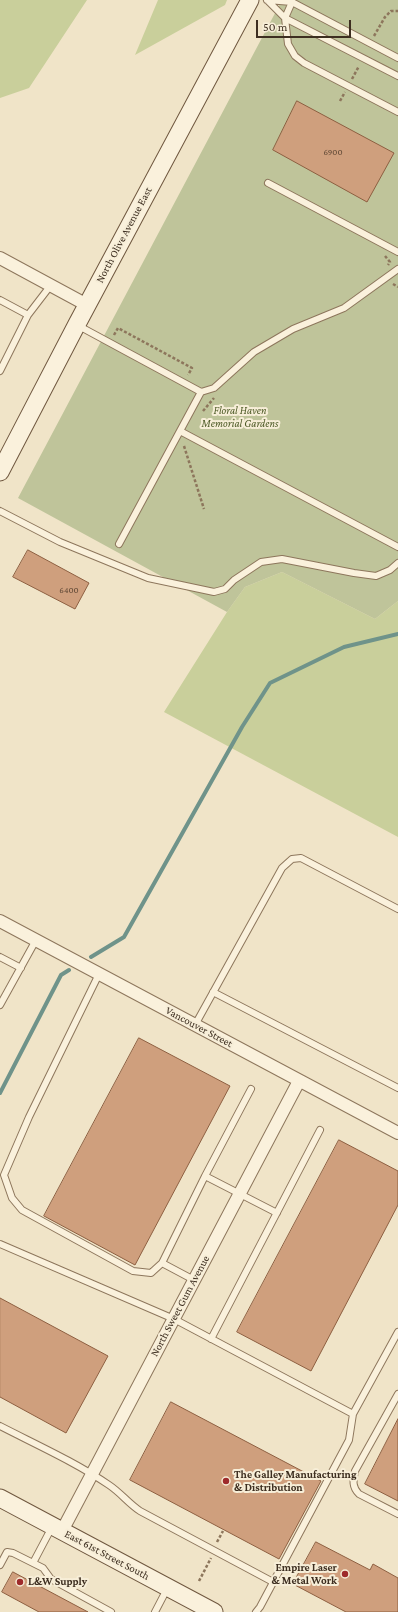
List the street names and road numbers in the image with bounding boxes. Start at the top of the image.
street label: North Olive Avenue East [93,185,155,285]
street label: Vancouver Street [163,1004,235,1050]
street label: North Sweet Gum Avenue [148,1253,212,1359]
street label: East 61st Street South [62,1527,152,1583]

